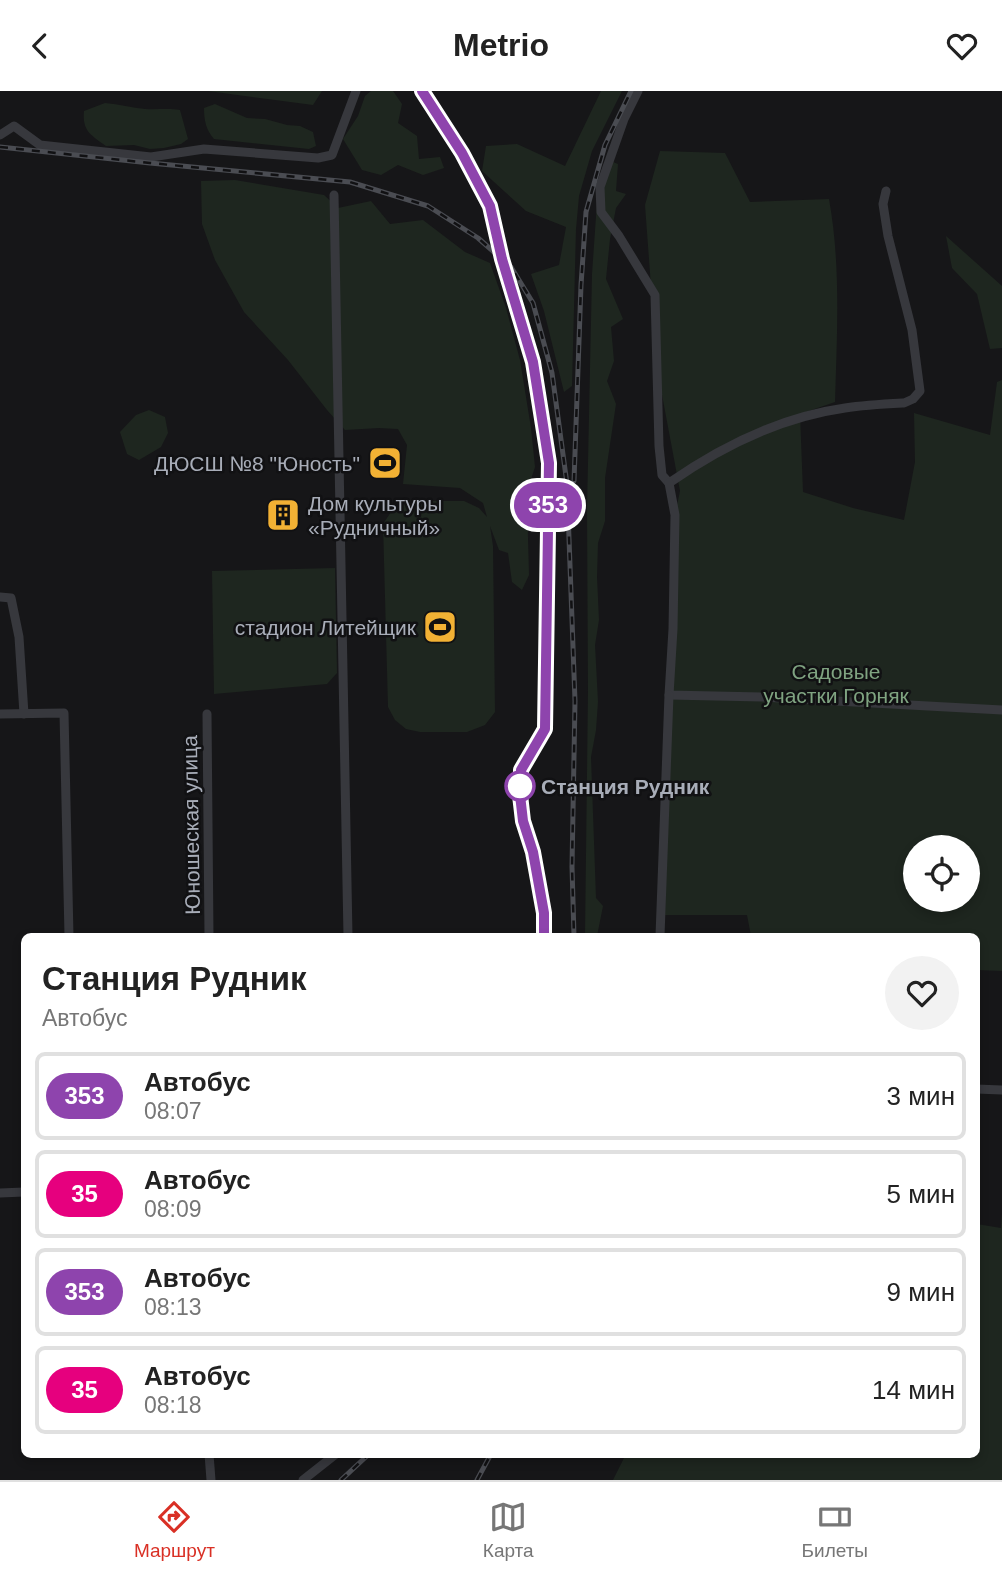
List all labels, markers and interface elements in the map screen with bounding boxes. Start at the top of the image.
icon: back [21,27,59,65]
text: Metrio [453,27,549,63]
icon: heart [943,27,981,65]
sports icon: ДЮСШ №8 "Юность" [366,444,404,482]
place label: ДЮСШ №8 "Юность" [154,452,360,475]
line badge: 353 [508,482,588,528]
text: 353 [528,491,568,518]
place label: Дом культуры «Рудничный» [308,492,442,539]
building icon: Дом культуры «Рудничный» [264,496,302,534]
sports icon: стадион Литейщик [421,608,459,646]
place label: стадион Литейщик [235,616,417,639]
park label: Садовые участки Горняк [763,660,910,707]
street label: Юношеская улица [178,735,204,915]
marker: Станция Рудник [505,771,535,801]
place label: Станция Рудник [541,775,710,798]
map controls [903,835,980,912]
button: locate [903,835,980,912]
button: heart [885,956,959,1030]
text: Станция Рудник [42,960,307,997]
text: Автобус [42,1005,128,1031]
text: Автобус [144,1067,251,1097]
text: 3 мин [887,1081,955,1111]
text: 353 [64,1082,105,1109]
text: 08:07 [144,1098,202,1124]
text: Автобус [144,1165,251,1195]
text: 5 мин [887,1179,955,1209]
text: 35 [71,1180,98,1207]
text: 08:09 [144,1196,202,1222]
text: Автобус [144,1263,251,1293]
text: 9 мин [887,1277,955,1307]
text: 353 [64,1278,105,1305]
text: 08:13 [144,1294,202,1320]
text: Автобус [144,1361,251,1391]
text: 14 мин [872,1375,955,1405]
text: 35 [71,1376,98,1403]
text: 08:18 [144,1392,202,1418]
tab: Маршрут [134,1498,215,1562]
tab: Карта [483,1498,534,1562]
tab: Билеты [802,1498,868,1562]

